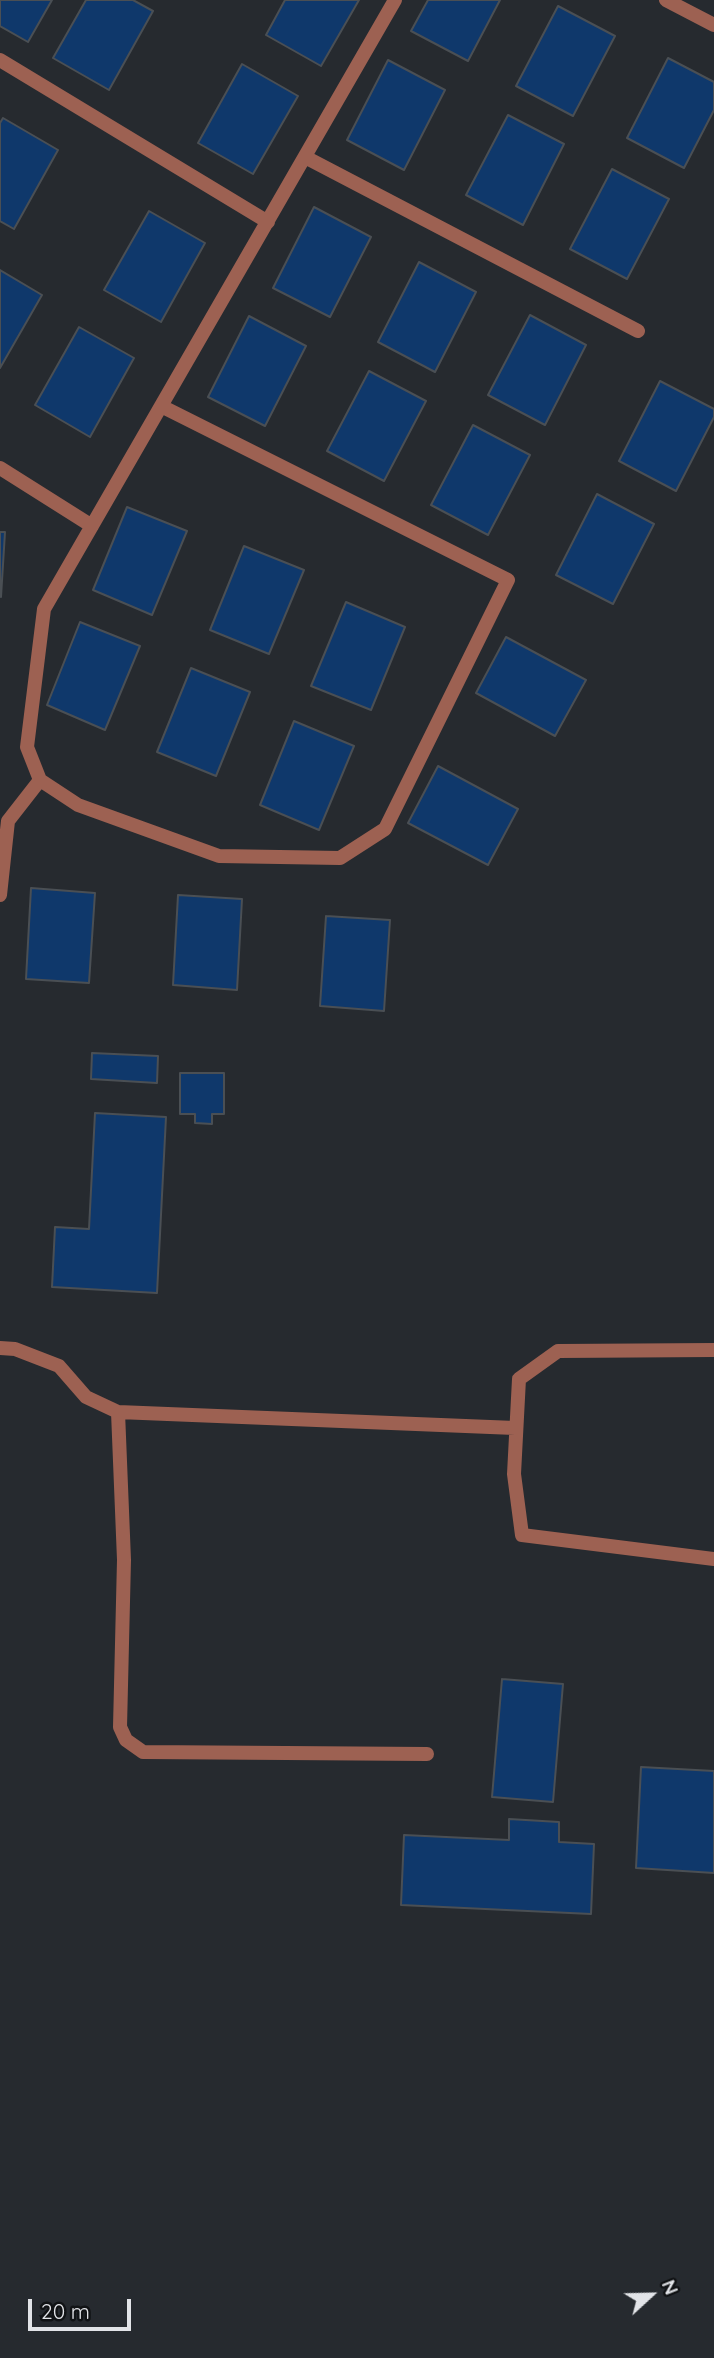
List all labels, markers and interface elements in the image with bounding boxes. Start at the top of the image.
north arrow [616,2260,686,2330]
text: N [657,2276,684,2298]
scale bar [32,2284,135,2328]
text: 20 m [41,2298,90,2324]

